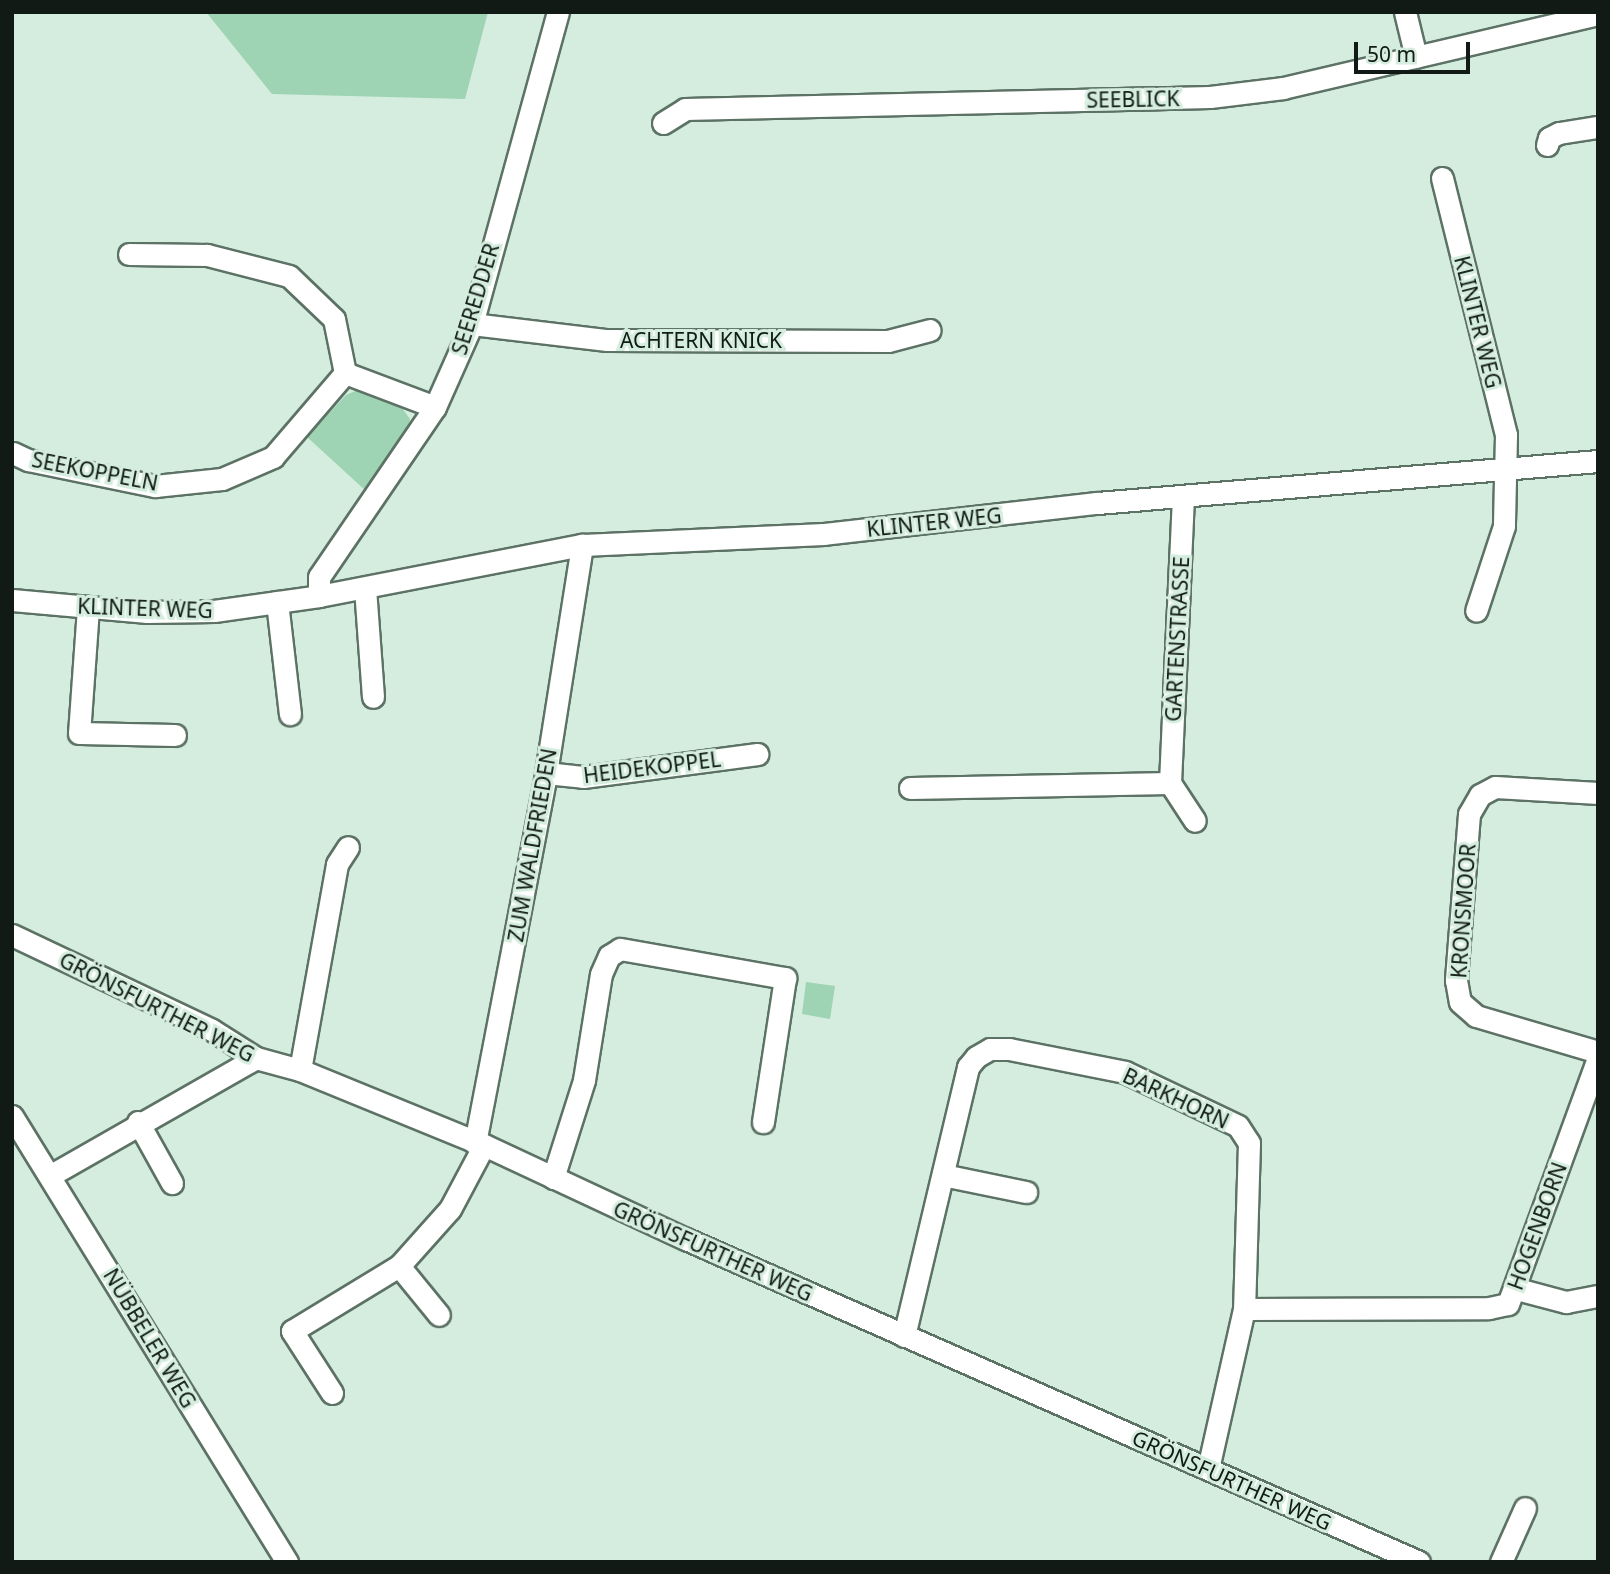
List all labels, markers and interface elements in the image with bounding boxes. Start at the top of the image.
scale bar [1358,28,1474,72]
text: 50 m [1367,40,1416,68]
street label: SEEBLICK [1086,86,1180,112]
street label: SEEREDDER [446,240,504,358]
street label: KLINTER WEG [1449,253,1507,391]
street label: ACHTERN KNICK [620,327,782,353]
street label: SEEKOPPELN [30,446,160,496]
street label: KLINTER WEG [865,502,1003,542]
street label: GARTENSTRASSE [1160,556,1194,722]
street label: KLINTER WEG [77,593,213,623]
street label: ZUM WALDFRIEDEN [503,746,561,944]
street label: HEIDEKOPPEL [582,746,722,788]
street label: KRONSMOOR [1446,843,1480,979]
street label: GRÖNSFURTHER WEG [55,947,259,1067]
street label: BARKHORN [1119,1062,1233,1134]
street label: HOGENBORN [1502,1159,1572,1293]
street label: GRÖNSFURTHER WEG [609,1196,817,1306]
street label: NÜBBELER WEG [99,1264,201,1412]
street label: GRÖNSFURTHER WEG [1128,1425,1336,1535]

